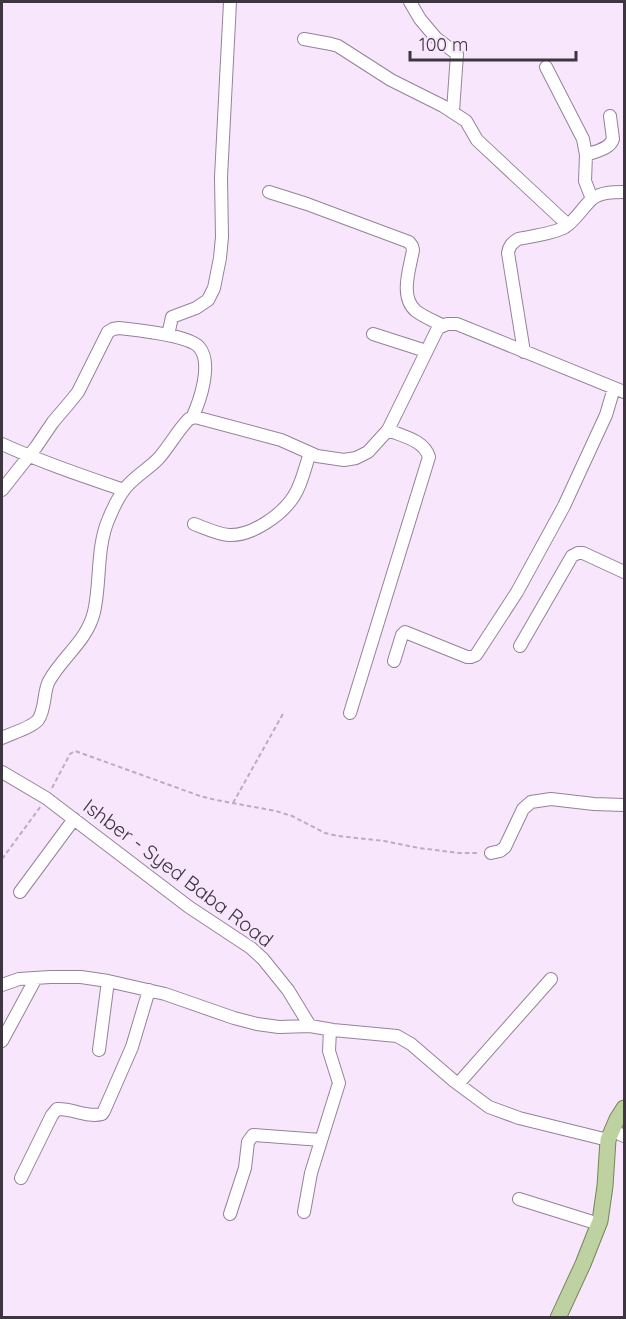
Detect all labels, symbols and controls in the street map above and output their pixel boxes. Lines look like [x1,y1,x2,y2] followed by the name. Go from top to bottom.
[410,24,576,62] scale bar
[419,33,468,56] text: 100 m
[78,793,278,952] street label: Ishber - Syed Baba Road

